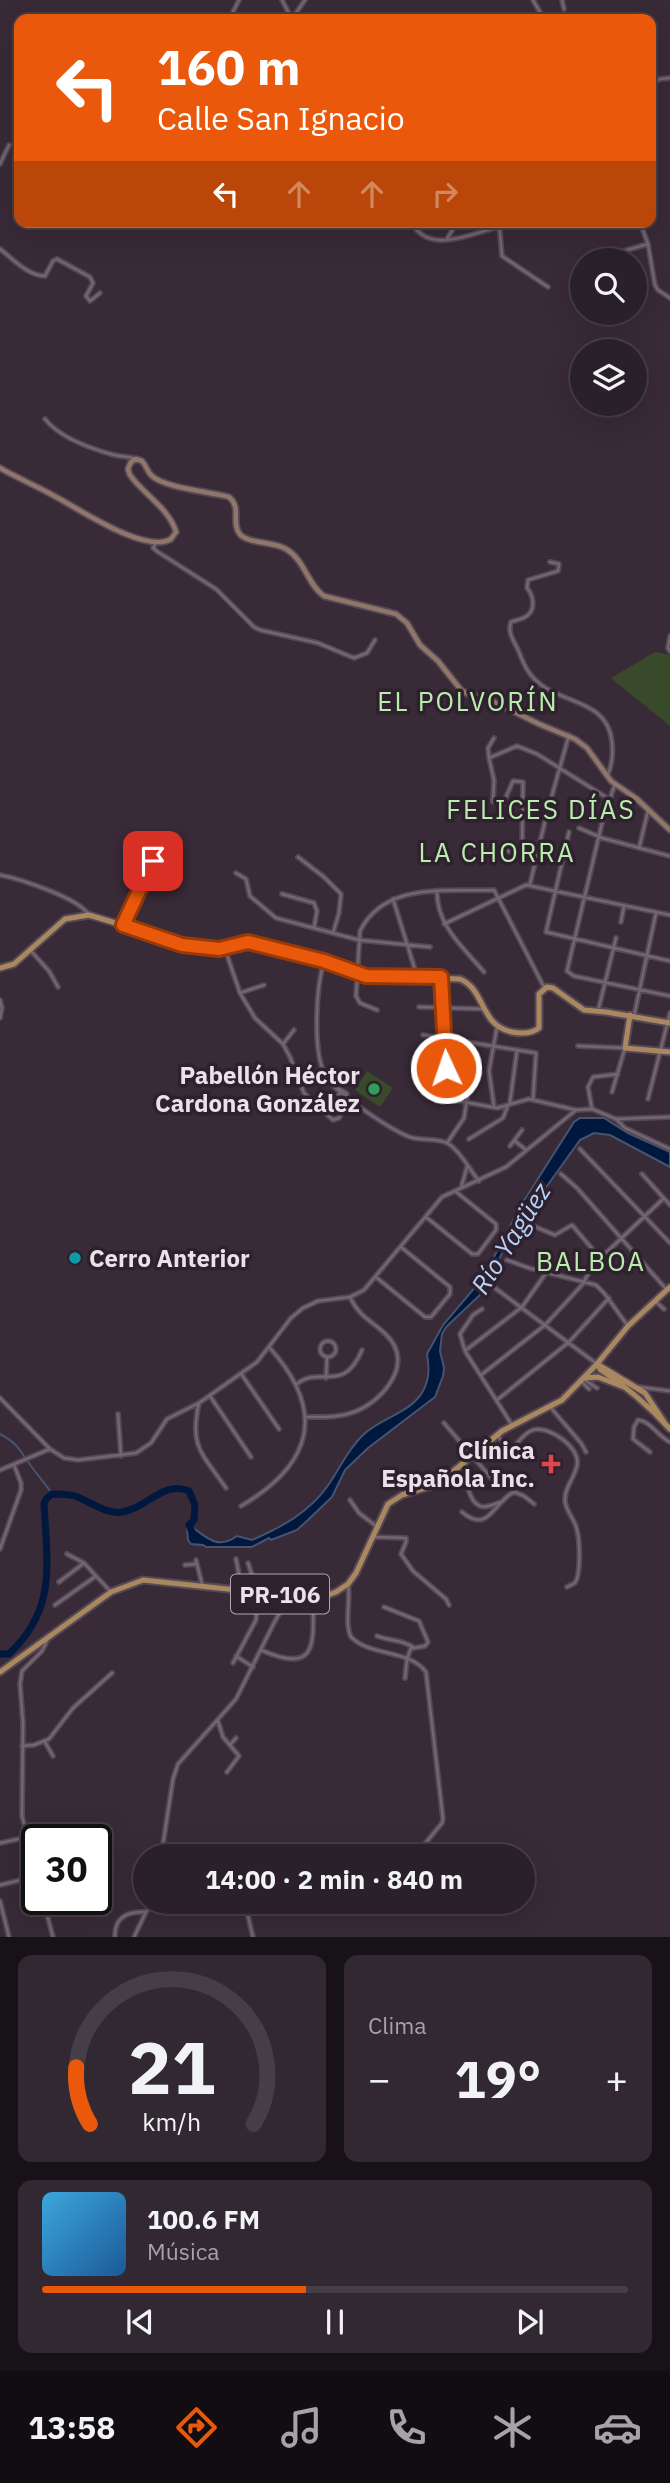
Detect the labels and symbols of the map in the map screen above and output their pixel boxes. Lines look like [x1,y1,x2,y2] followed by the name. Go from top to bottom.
[377,684,559,718] district label: EL POLVORÍN
[446,792,636,826] district label: FELICES DÍAS
[123,831,183,891] pin
[418,835,576,869] district label: LA CHORRA
[409,1031,483,1105] position arrow
[155,1059,360,1119] place label: Pabellón Héctor Cardona González
[366,1081,382,1097] marker: Pabellón Héctor Cardona González
[462,1176,558,1300] water label: Río Yagüez
[89,1242,250,1274] place label: Cerro Anterior
[536,1244,646,1278] district label: BALBOA
[67,1250,83,1266] marker: Cerro Anterior
[381,1434,535,1494] place label: Clínica Española Inc.
[541,1454,561,1474] marker: Clínica Española Inc.
[231,1574,329,1614] road number: PR-106
[21,1824,112,1915] speed limit sign: 30

